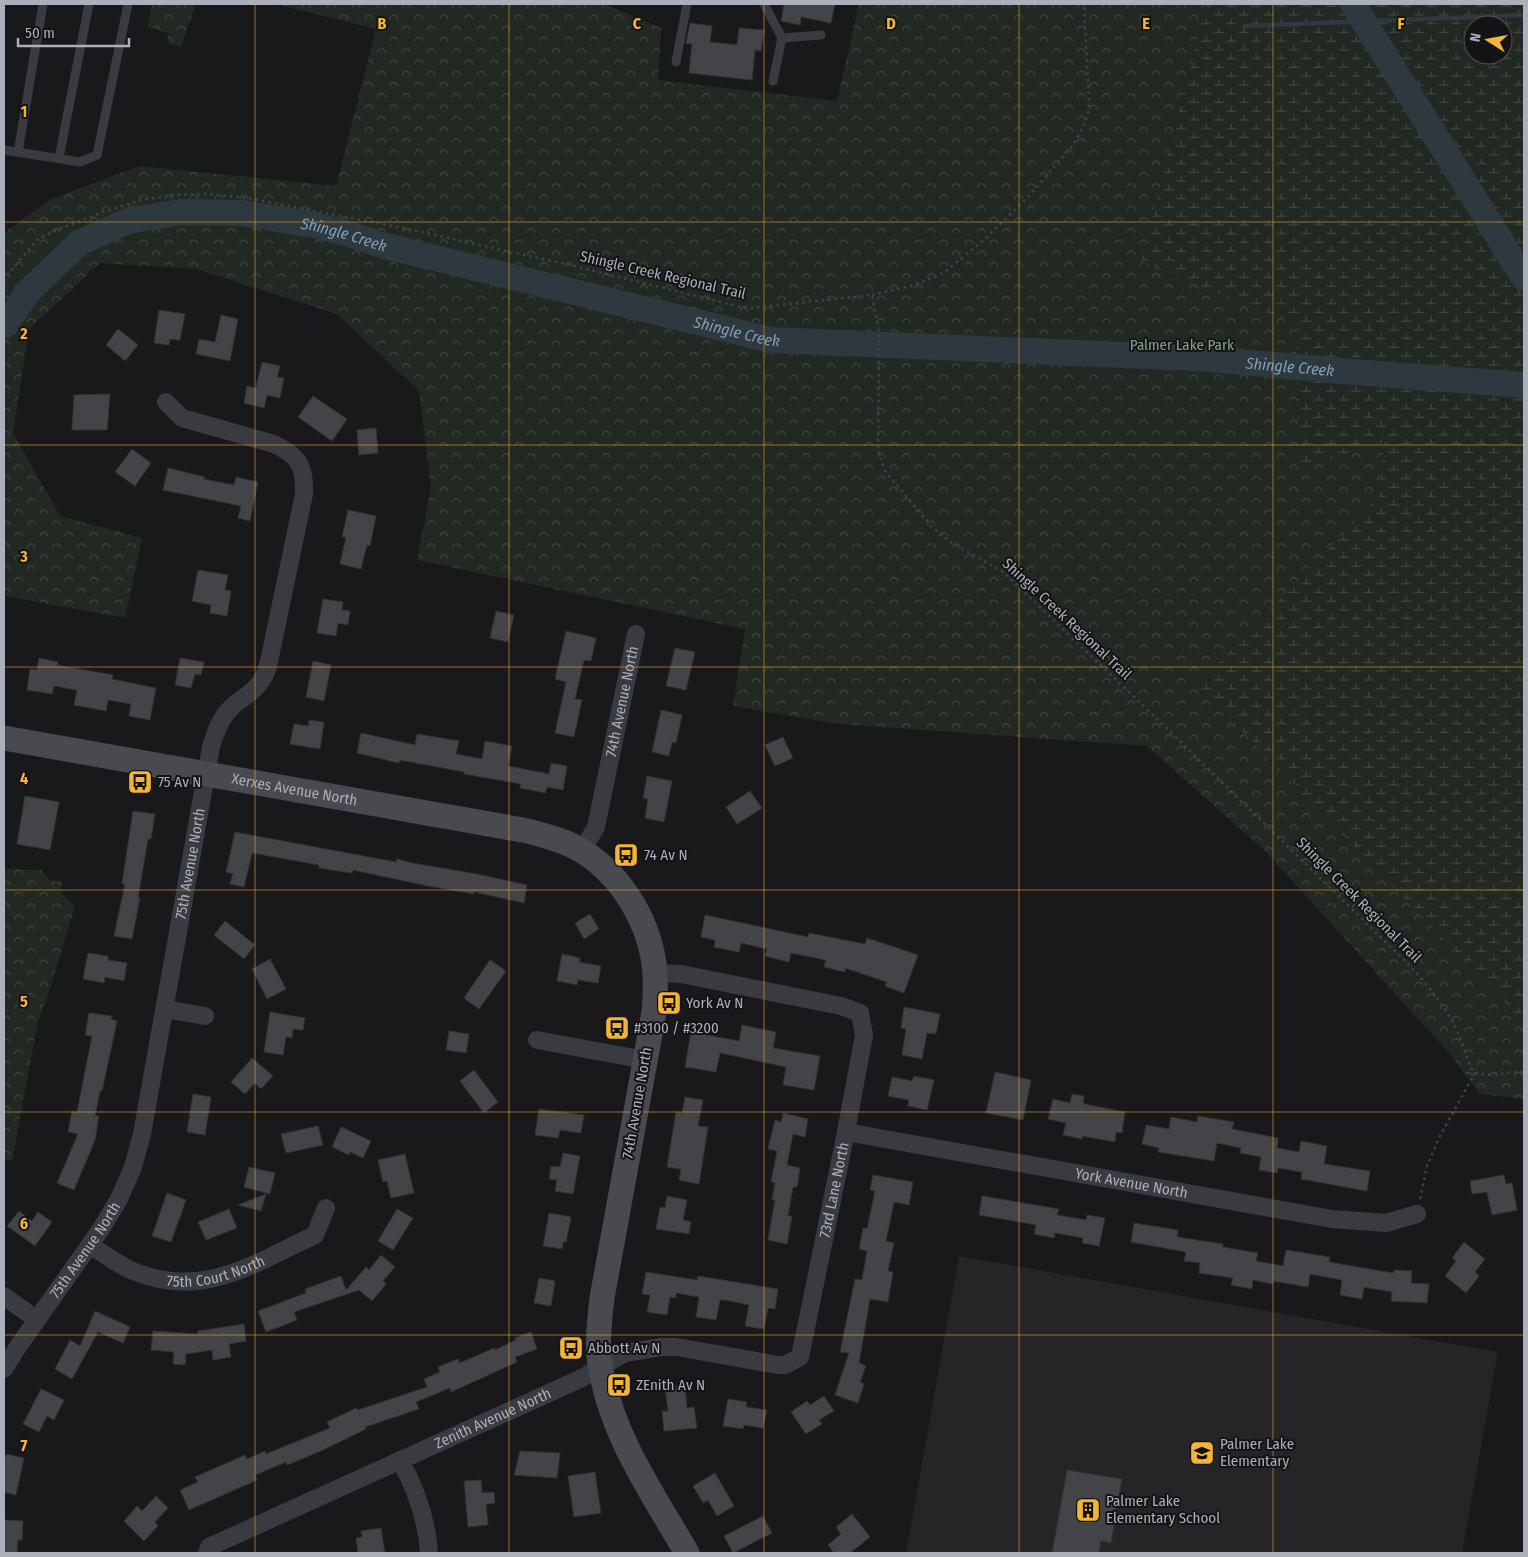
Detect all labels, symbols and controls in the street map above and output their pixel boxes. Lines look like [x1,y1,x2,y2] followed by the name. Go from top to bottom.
[378,14,387,33] text: B
[633,14,642,33] text: C
[886,14,896,33] text: D
[1142,14,1150,33] text: E
[1397,14,1405,33] text: F
[18,15,129,47] scale bar
[1463,15,1513,65] north arrow
[25,24,55,42] text: 50 m
[1467,32,1485,43] text: N
[21,102,27,121] text: 1
[299,214,389,256] water label: Shingle Creek
[578,247,748,303] street label: Shingle Creek Regional Trail
[691,312,780,350] water label: Shingle Creek
[19,324,28,343] text: 2
[1130,336,1234,354] park label: Palmer Lake Park
[1244,353,1335,380] water label: Shingle Creek
[19,547,28,566] text: 3
[999,555,1135,683] street label: Shingle Creek Regional Trail
[602,644,642,759] street label: 74th Avenue North
[20,769,28,788] text: 4
[127,769,153,795] bus stop icon: 75 Av N
[230,770,359,810] street label: Xerxes Avenue North
[158,773,201,791] place label: 75 Av N
[171,807,209,921] street label: 75th Avenue North
[1293,834,1425,966] street label: Shingle Creek Regional Trail
[613,842,639,868] bus stop icon: 74 Av N
[644,846,688,864] place label: 74 Av N
[656,990,682,1016] bus stop icon: York Av N
[20,992,28,1011] text: 5
[686,994,743,1012] place label: York Av N
[604,1015,630,1041] bus stop icon: #3100 / #3200
[634,1019,719,1037] place label: #3100 / #3200
[618,1046,656,1160] street label: 74th Avenue North
[816,1141,853,1239] street label: 73rd Lane North
[1074,1164,1189,1202] street label: York Avenue North
[46,1199,124,1302] street label: 75th Avenue North
[20,1214,28,1233] text: 6
[166,1252,268,1291] street label: 75th Court North
[558,1335,584,1361] bus stop icon: Abbott Av N
[588,1339,660,1357] place label: Abbott Av N
[606,1372,632,1398] bus stop icon: ZEnith Av N
[636,1376,705,1394] place label: ZEnith Av N
[432,1384,554,1453] street label: Zenith Avenue North
[1220,1435,1294,1470] place label: Palmer Lake Elementary
[21,1436,28,1455] text: 7
[1189,1440,1215,1466] school or university icon: Palmer Lake Elementary
[1106,1492,1220,1527] place label: Palmer Lake Elementary School
[1075,1497,1101,1523] building icon: Palmer Lake Elementary School

